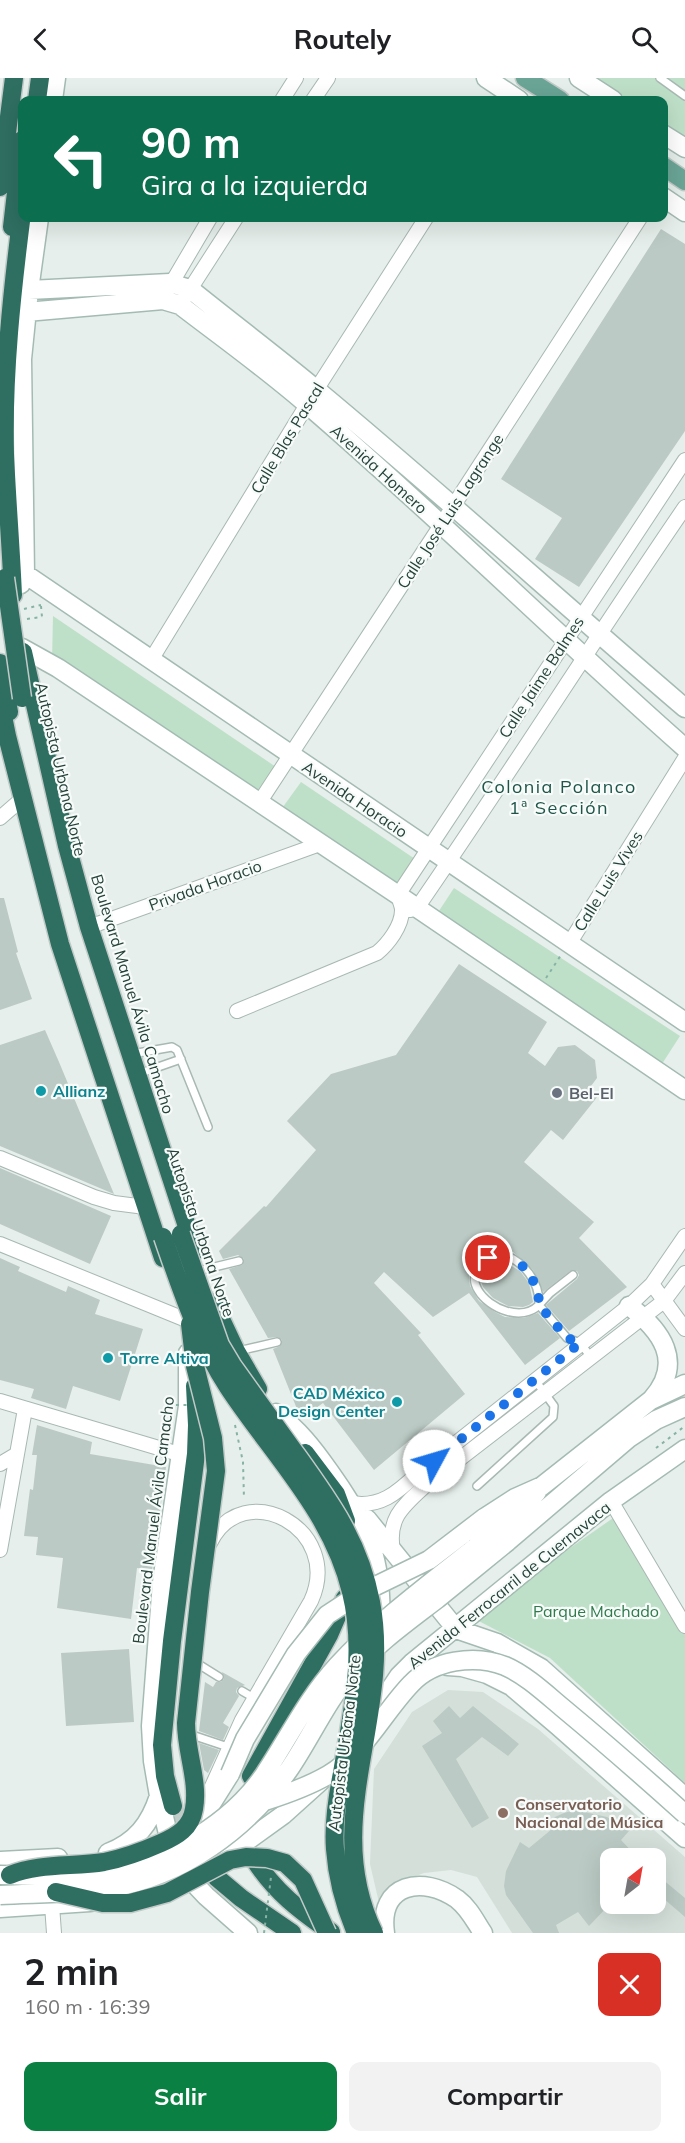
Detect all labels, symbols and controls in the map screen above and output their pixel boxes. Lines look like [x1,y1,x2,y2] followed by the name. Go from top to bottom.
[294,22,391,56] text: Routely
[24,23,57,56] icon: back
[628,23,661,56] icon: search
[141,116,241,169] text: 90 m
[42,120,120,198] icon: left
[141,168,368,202] text: Gira a la izquierda
[246,379,328,497] street label: Calle Blas Pascal
[326,420,432,518] street label: Avenida Homero
[392,430,508,592] street label: Calle José Luis Lagrange
[494,612,588,742] street label: Calle Jaime Balmes
[31,680,91,858] street label: Autopista Urbana Norte
[299,756,411,842] street label: Avenida Horacio
[481,775,637,819] district label: Colonia Polanco 1ª Sección
[569,827,647,935] street label: Calle Luis Vives
[146,855,264,915] street label: Privada Horacio
[87,872,179,1116] street label: Boulevard Manuel Ávila Camacho
[53,1081,106,1101] place label: Allianz
[569,1083,614,1103] place label: Bel-El
[34,1084,48,1098] marker: Allianz
[550,1086,564,1100] marker: Bel-El
[163,1145,239,1319] street label: Autopista Urbana Norte
[462,1232,513,1283] pin
[471,1241,504,1274] icon: arrive
[120,1348,209,1368] place label: Torre Altiva
[101,1351,115,1365] marker: Torre Altiva
[278,1383,386,1421] place label: CAD México Design Center
[128,1395,178,1645] street label: Boulevard Manuel Ávila Camacho
[390,1395,404,1409] marker: CAD México Design Center
[402,1429,466,1493] position arrow
[404,1497,614,1673] street label: Avenida Ferrocarril de Cuernavaca
[533,1601,659,1621] park label: Parque Machado
[323,1654,365,1832] street label: Autopista Urbana Norte
[515,1794,664,1832] place label: Conservatorio Nacional de Música
[496,1806,510,1820] marker: Conservatorio Nacional de Música
[600,1848,666,1914] north arrow
[600,1848,666,1914] map controls
[24,1949,119,1994] text: 2 min
[598,1953,661,2016] button: close
[24,1994,150,2019] text: 160 m · 16:39
[24,2062,337,2131] button: Salir
[349,2062,661,2131] button: Compartir

